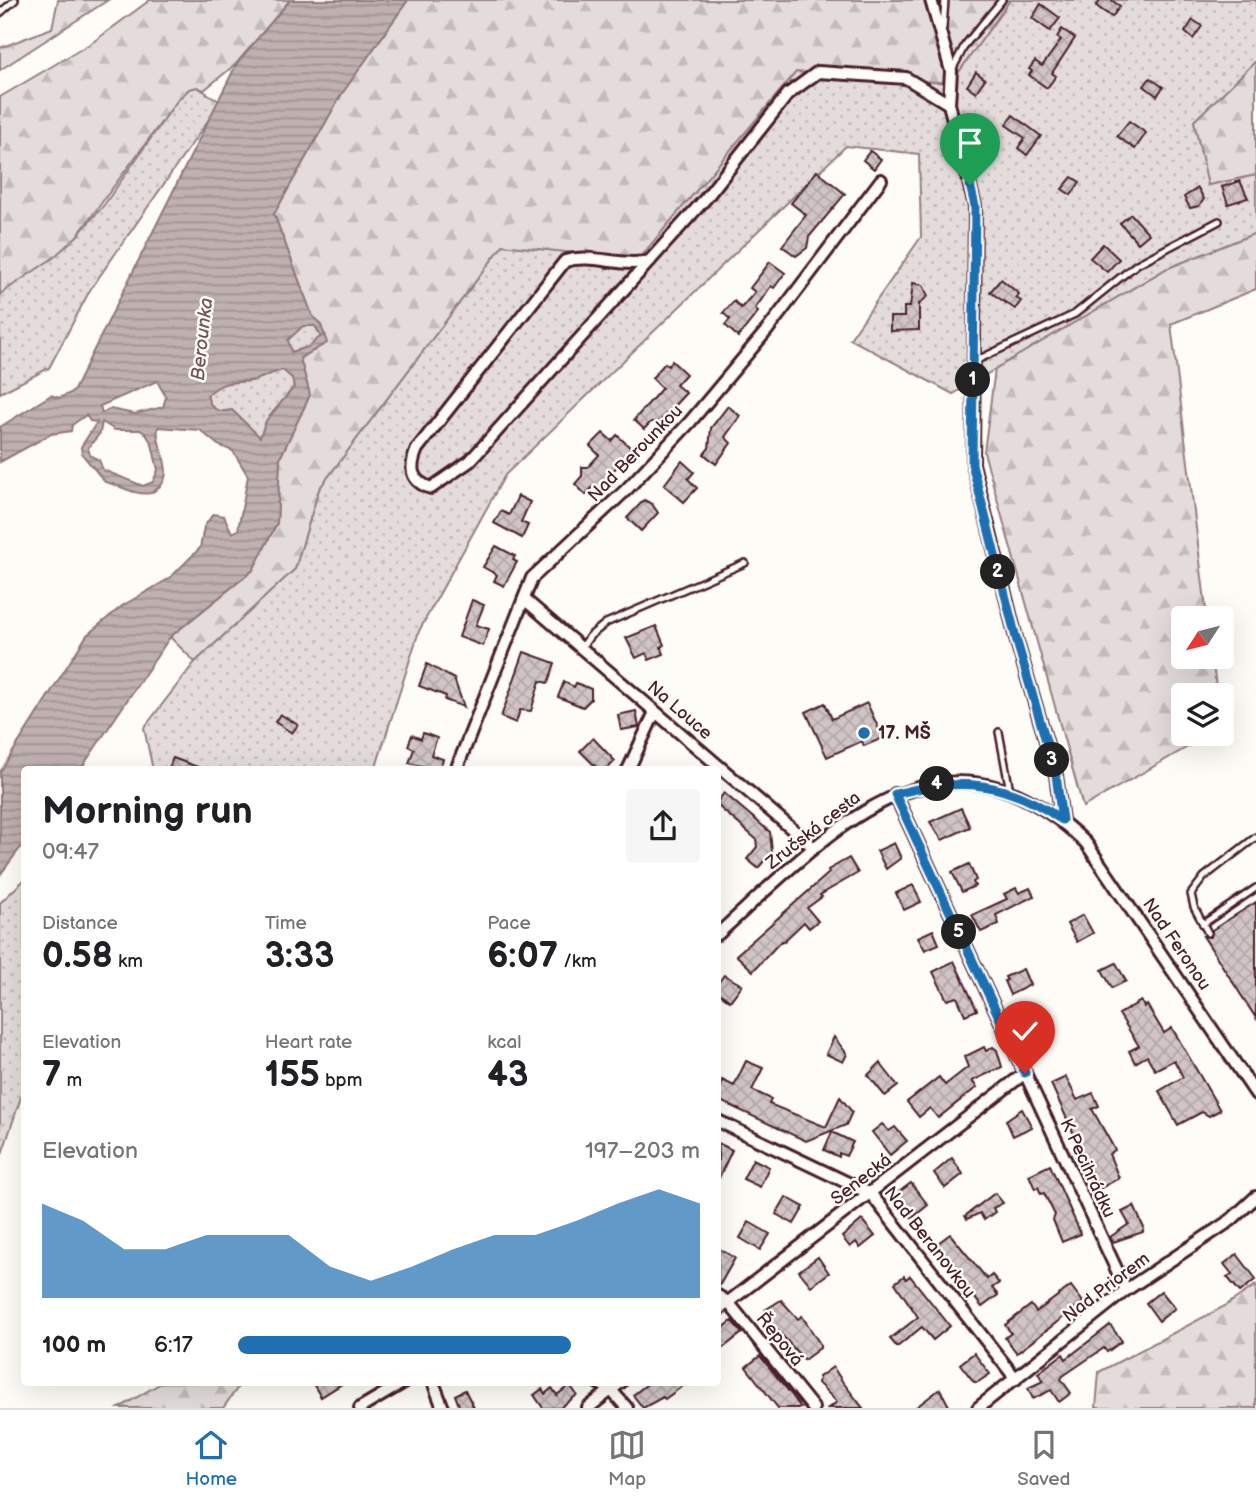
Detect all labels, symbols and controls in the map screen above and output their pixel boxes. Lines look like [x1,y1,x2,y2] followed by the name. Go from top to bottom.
[940,113,1000,185] pin
[951,124,989,162] icon: arrive
[187,297,218,382] water label: Berounka
[956,362,990,398] pin: 1
[969,368,977,391] text: 1
[584,400,687,506] street label: Nad Berounkou
[981,554,1016,590] pin: 2
[992,560,1003,583] text: 2
[1171,606,1234,668] north arrow
[1171,606,1234,746] map controls
[643,677,717,744] street label: Na Louce
[1171,683,1234,746] button: layers
[878,721,931,744] place label: 17. MŠ
[856,725,872,741] marker: 17. MŠ
[1034,742,1070,778] pin: 3
[1046,748,1057,771] text: 3
[920,766,954,802] pin: 4
[931,772,942,795] text: 4
[761,787,865,874] street label: Zručská cesta
[42,789,253,834] text: Morning run
[626,789,700,863] button: share
[42,838,99,866] text: 09:47
[1138,894,1215,994] street label: Nad Feronou
[42,912,118,935] text: Distance
[265,912,307,935] text: Time
[487,912,531,935] text: Pace
[942,914,976,950] pin: 5
[953,920,964,943] text: 5
[42,935,113,978] text: 0.58
[265,935,334,978] text: 3:33
[487,935,558,978] text: 6:07
[113,950,143,973] text: km
[558,950,597,973] text: /km
[995,1001,1055,1073] pin
[1006,1012,1044,1050] icon: check
[42,1031,121,1054] text: Elevation
[265,1031,352,1054] text: Heart rate
[487,1031,521,1054] text: kcal
[42,1054,61,1097] text: 7
[265,1054,320,1097] text: 155
[487,1054,528,1097] text: 43
[61,1069,82,1092] text: m
[320,1069,362,1092] text: bpm
[1055,1115,1120,1221] street label: K Pecihrádku
[42,1137,138,1165] text: Elevation
[585,1137,700,1165] text: 197–203 m
[827,1149,896,1209] street label: Senecká
[880,1182,980,1302] street label: Nad Beranovkou
[1059,1248,1154,1327] street label: Nad Priorem
[752,1307,809,1370] street label: Řepová
[42,1331,106,1359] text: 100 m
[154,1331,193,1359] text: 6:17
[185,1426,237,1491] tab: Home
[608,1426,646,1491] tab: Map
[1017,1426,1071,1491] tab: Saved

